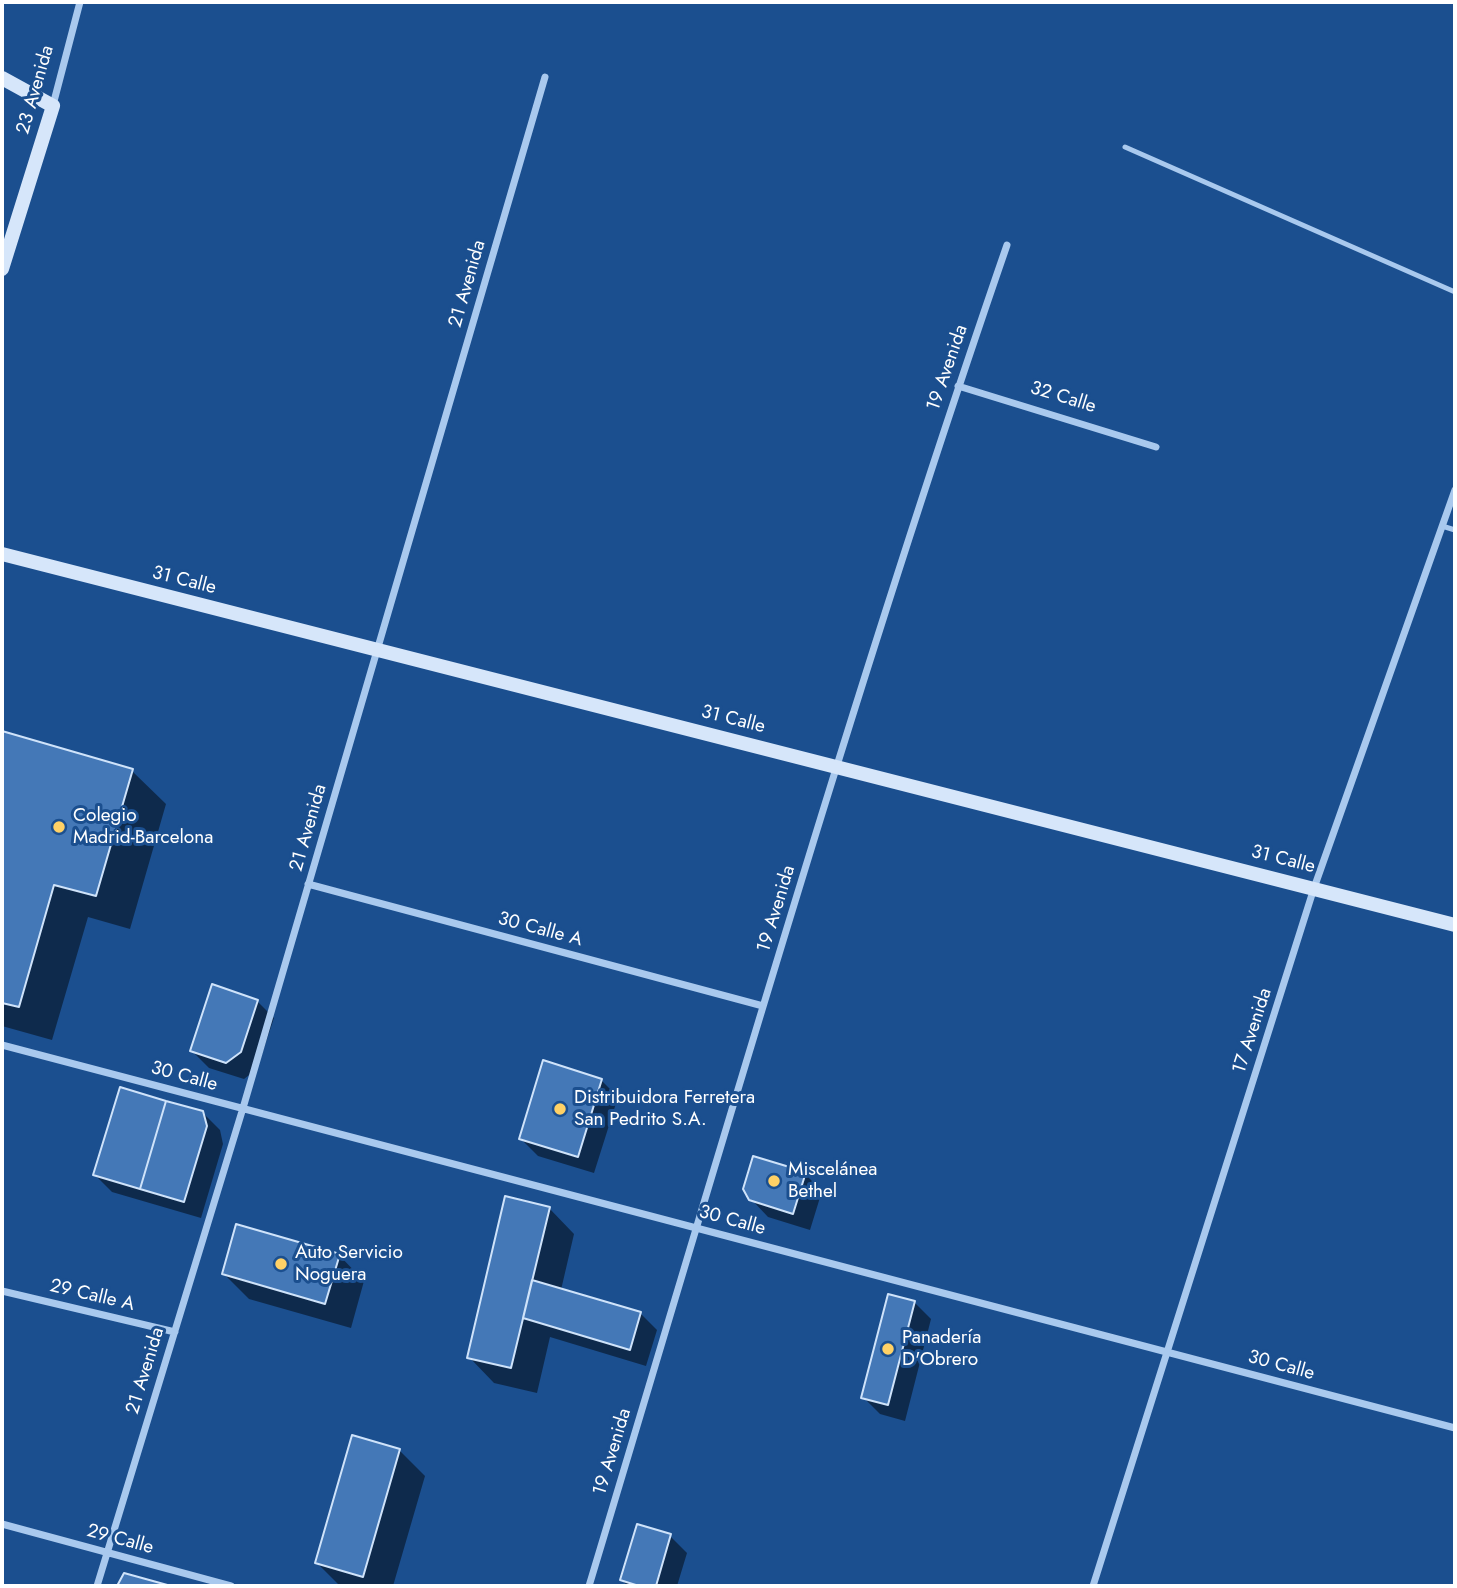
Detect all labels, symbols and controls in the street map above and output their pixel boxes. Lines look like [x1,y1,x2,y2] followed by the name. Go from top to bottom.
[12,43,60,137] street label: 23 Avenida
[445,238,491,330] street label: 21 Avenida
[923,322,973,414] street label: 19 Avenida
[1027,377,1099,419] street label: 32 Calle
[150,562,218,600] street label: 31 Calle
[699,701,767,739] street label: 31 Calle
[286,782,332,874] street label: 21 Avenida
[73,805,213,849] place label: Colegio Madrid-Barcelona
[51,819,67,835] marker: Colegio Madrid-Barcelona
[1249,841,1317,879] street label: 31 Calle
[753,863,801,955] street label: 19 Avenida
[495,908,585,952] street label: 30 Calle A
[1228,985,1278,1077] street label: 17 Avenida
[148,1057,220,1097] street label: 30 Calle
[574,1087,755,1131] place label: Distribuidora Ferretera San Pedrito S.A.
[552,1101,568,1117] marker: Distribuidora Ferretera San Pedrito S.A.
[788,1159,877,1203] place label: Miscelánea Bethel
[766,1173,782,1189] marker: Miscelánea Bethel
[696,1201,768,1241] street label: 30 Calle
[295,1242,403,1286] place label: Auto Servicio Noguera
[273,1256,289,1272] marker: Auto Servicio Noguera
[47,1275,137,1317] street label: 29 Calle A
[122,1325,170,1417] street label: 21 Avenida
[902,1327,981,1371] place label: Panadería D'Obrero
[880,1341,896,1357] marker: Panadería D'Obrero
[1245,1346,1317,1386] street label: 30 Calle
[589,1406,637,1498] street label: 19 Avenida
[84,1520,156,1560] street label: 29 Calle

